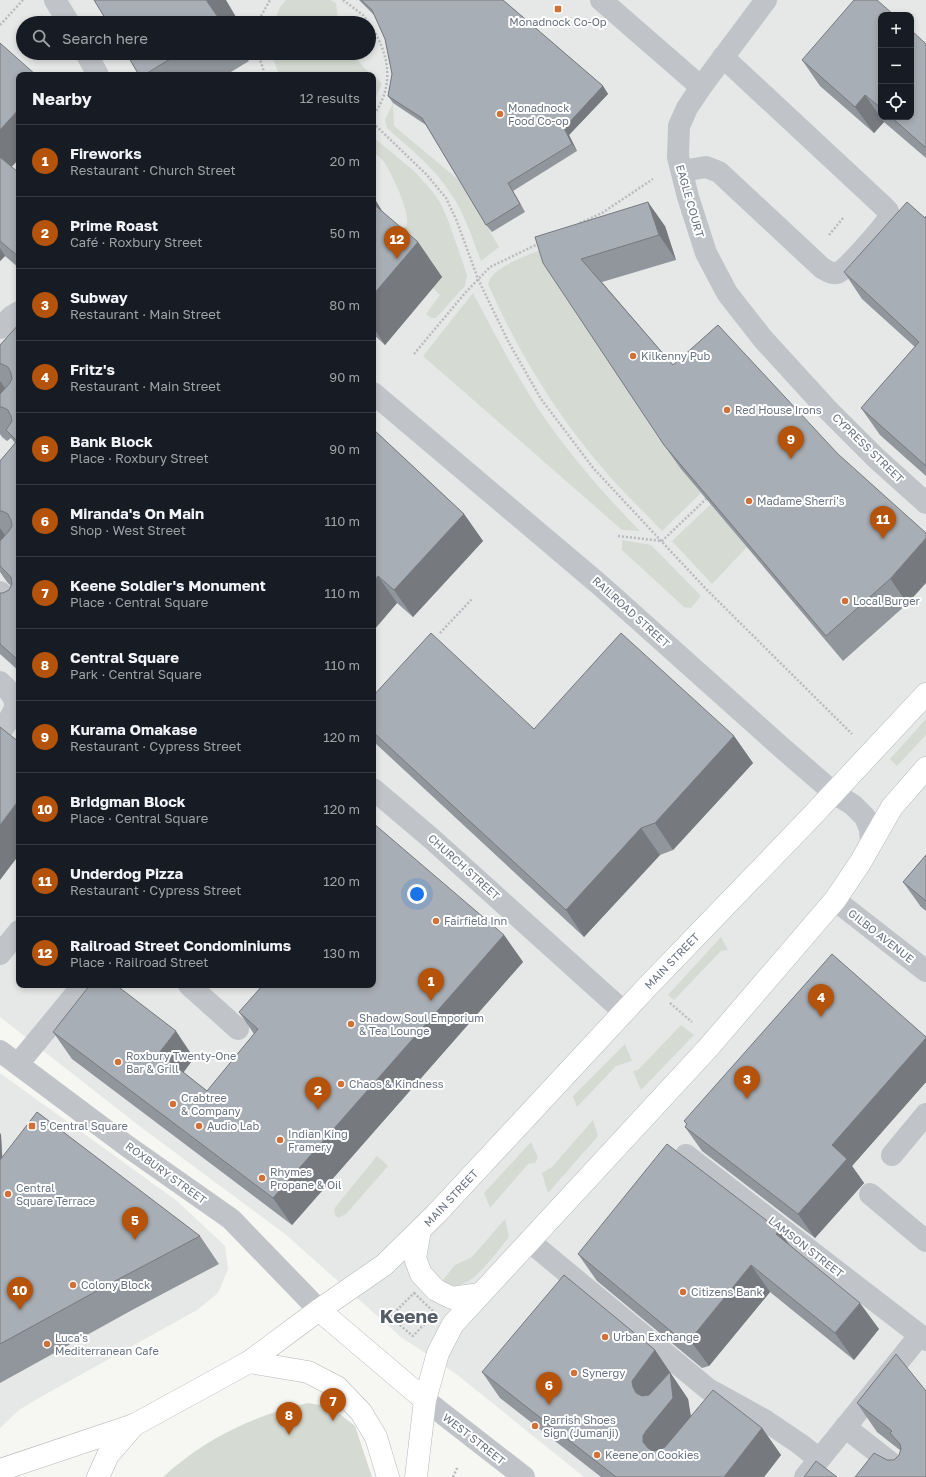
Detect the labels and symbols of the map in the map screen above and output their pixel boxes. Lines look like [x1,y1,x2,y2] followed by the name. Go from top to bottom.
[553,4,563,14] marker: Monadnock Co-Op
[509,15,607,28] place label: Monadnock Co-Op
[508,101,569,127] place label: Monadnock Food Co-op
[495,109,505,119] marker: Monadnock Food Co-op
[674,163,707,239] street label: EAGLE COURT
[384,226,410,259] pin: 12
[641,349,711,362] place label: Kilkenny Pub
[628,351,638,361] marker: Kilkenny Pub
[735,403,822,416] place label: Red House Irons
[722,405,732,415] marker: Red House Irons
[830,410,907,485] street label: CYPRESS STREET
[778,426,804,459] pin: 9
[757,494,845,507] place label: Madame Sherri's
[744,496,754,506] marker: Madame Sherri's
[870,506,896,539] pin: 11
[590,574,673,650] street label: RAILROAD STREET
[853,594,921,607] place label: Local Burger
[840,596,850,606] marker: Local Burger
[426,831,503,902] street label: CHURCH STREET
[407,884,427,904] your location
[846,906,917,965] street label: GILBO AVENUE
[444,914,507,927] place label: Fairfield Inn
[431,916,441,926] marker: Fairfield Inn
[642,930,702,991] street label: MAIN STREET
[418,968,444,1001] pin: 1
[808,984,834,1017] pin: 4
[359,1011,484,1037] place label: Shadow Soul Emporium & Tea Lounge
[346,1019,356,1029] marker: Shadow Soul Emporium & Tea Lounge
[126,1049,236,1075] place label: Roxbury Twenty-One Bar & Grill
[113,1057,123,1067] marker: Roxbury Twenty-One Bar & Grill
[734,1066,760,1099] pin: 3
[305,1077,331,1110] pin: 2
[349,1077,444,1090] place label: Chaos & Kindness
[336,1079,346,1089] marker: Chaos & Kindness
[181,1091,241,1117] place label: Crabtree & Company
[168,1099,178,1109] marker: Crabtree & Company
[40,1119,128,1132] place label: 5 Central Square
[207,1119,259,1132] place label: Audio Lab
[27,1121,37,1131] marker: 5 Central Square
[194,1121,204,1131] marker: Audio Lab
[288,1127,348,1153] place label: Indian King Framery
[275,1135,285,1145] marker: Indian King Framery
[123,1139,209,1206] street label: ROXBURY STREET
[270,1165,342,1191] place label: Rhymes Propane & Oil
[421,1166,480,1229] street label: MAIN STREET
[257,1173,267,1183] marker: Rhymes Propane & Oil
[16,1181,95,1207] place label: Central Square Terrace
[3,1189,13,1199] marker: Central Square Terrace
[122,1207,148,1240] pin: 5
[766,1213,846,1280] street label: LAMSON STREET
[7,1277,33,1310] pin: 10
[81,1278,150,1291] place label: Colony Block
[68,1280,78,1290] marker: Colony Block
[691,1285,763,1298] place label: Citizens Bank
[678,1287,688,1297] marker: Citizens Bank
[380,1304,438,1327] district label: Keene
[613,1330,699,1343] place label: Urban Exchange
[55,1331,159,1357] place label: Luca's Mediterranean Cafe
[600,1332,610,1342] marker: Urban Exchange
[42,1339,52,1349] marker: Luca's Mediterranean Cafe
[582,1366,625,1379] place label: Synergy
[569,1368,579,1378] marker: Synergy
[536,1372,562,1405] pin: 6
[320,1388,346,1421] pin: 7
[276,1402,302,1435] pin: 8
[441,1410,508,1467] street label: WEST STREET
[543,1413,619,1439] place label: Parrish Shoes Sign (Jumanji)
[530,1421,540,1431] marker: Parrish Shoes Sign (Jumanji)
[605,1448,699,1461] place label: Keene on Cookies
[592,1450,602,1460] marker: Keene on Cookies

